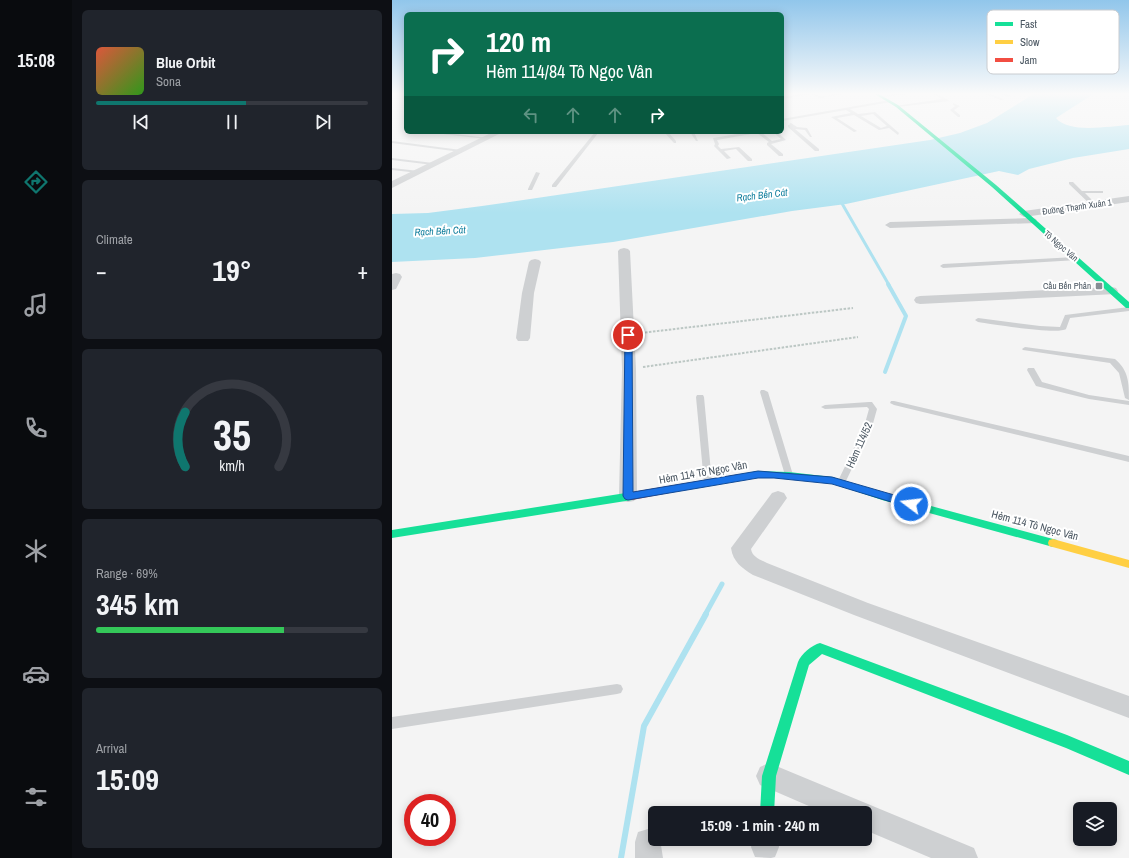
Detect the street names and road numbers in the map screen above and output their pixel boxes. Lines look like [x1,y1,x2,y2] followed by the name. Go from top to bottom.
[1041,196,1113,218] street label: Đường Thạnh Xuân 1
[1041,228,1081,264] street label: Tô Ngọc Vân
[843,420,875,470] street label: Hẻm 114/52
[658,457,748,487] street label: Hẻm 114 Tô Ngọc Vân
[990,507,1080,543] street label: Hẻm 114 Tô Ngọc Vân

